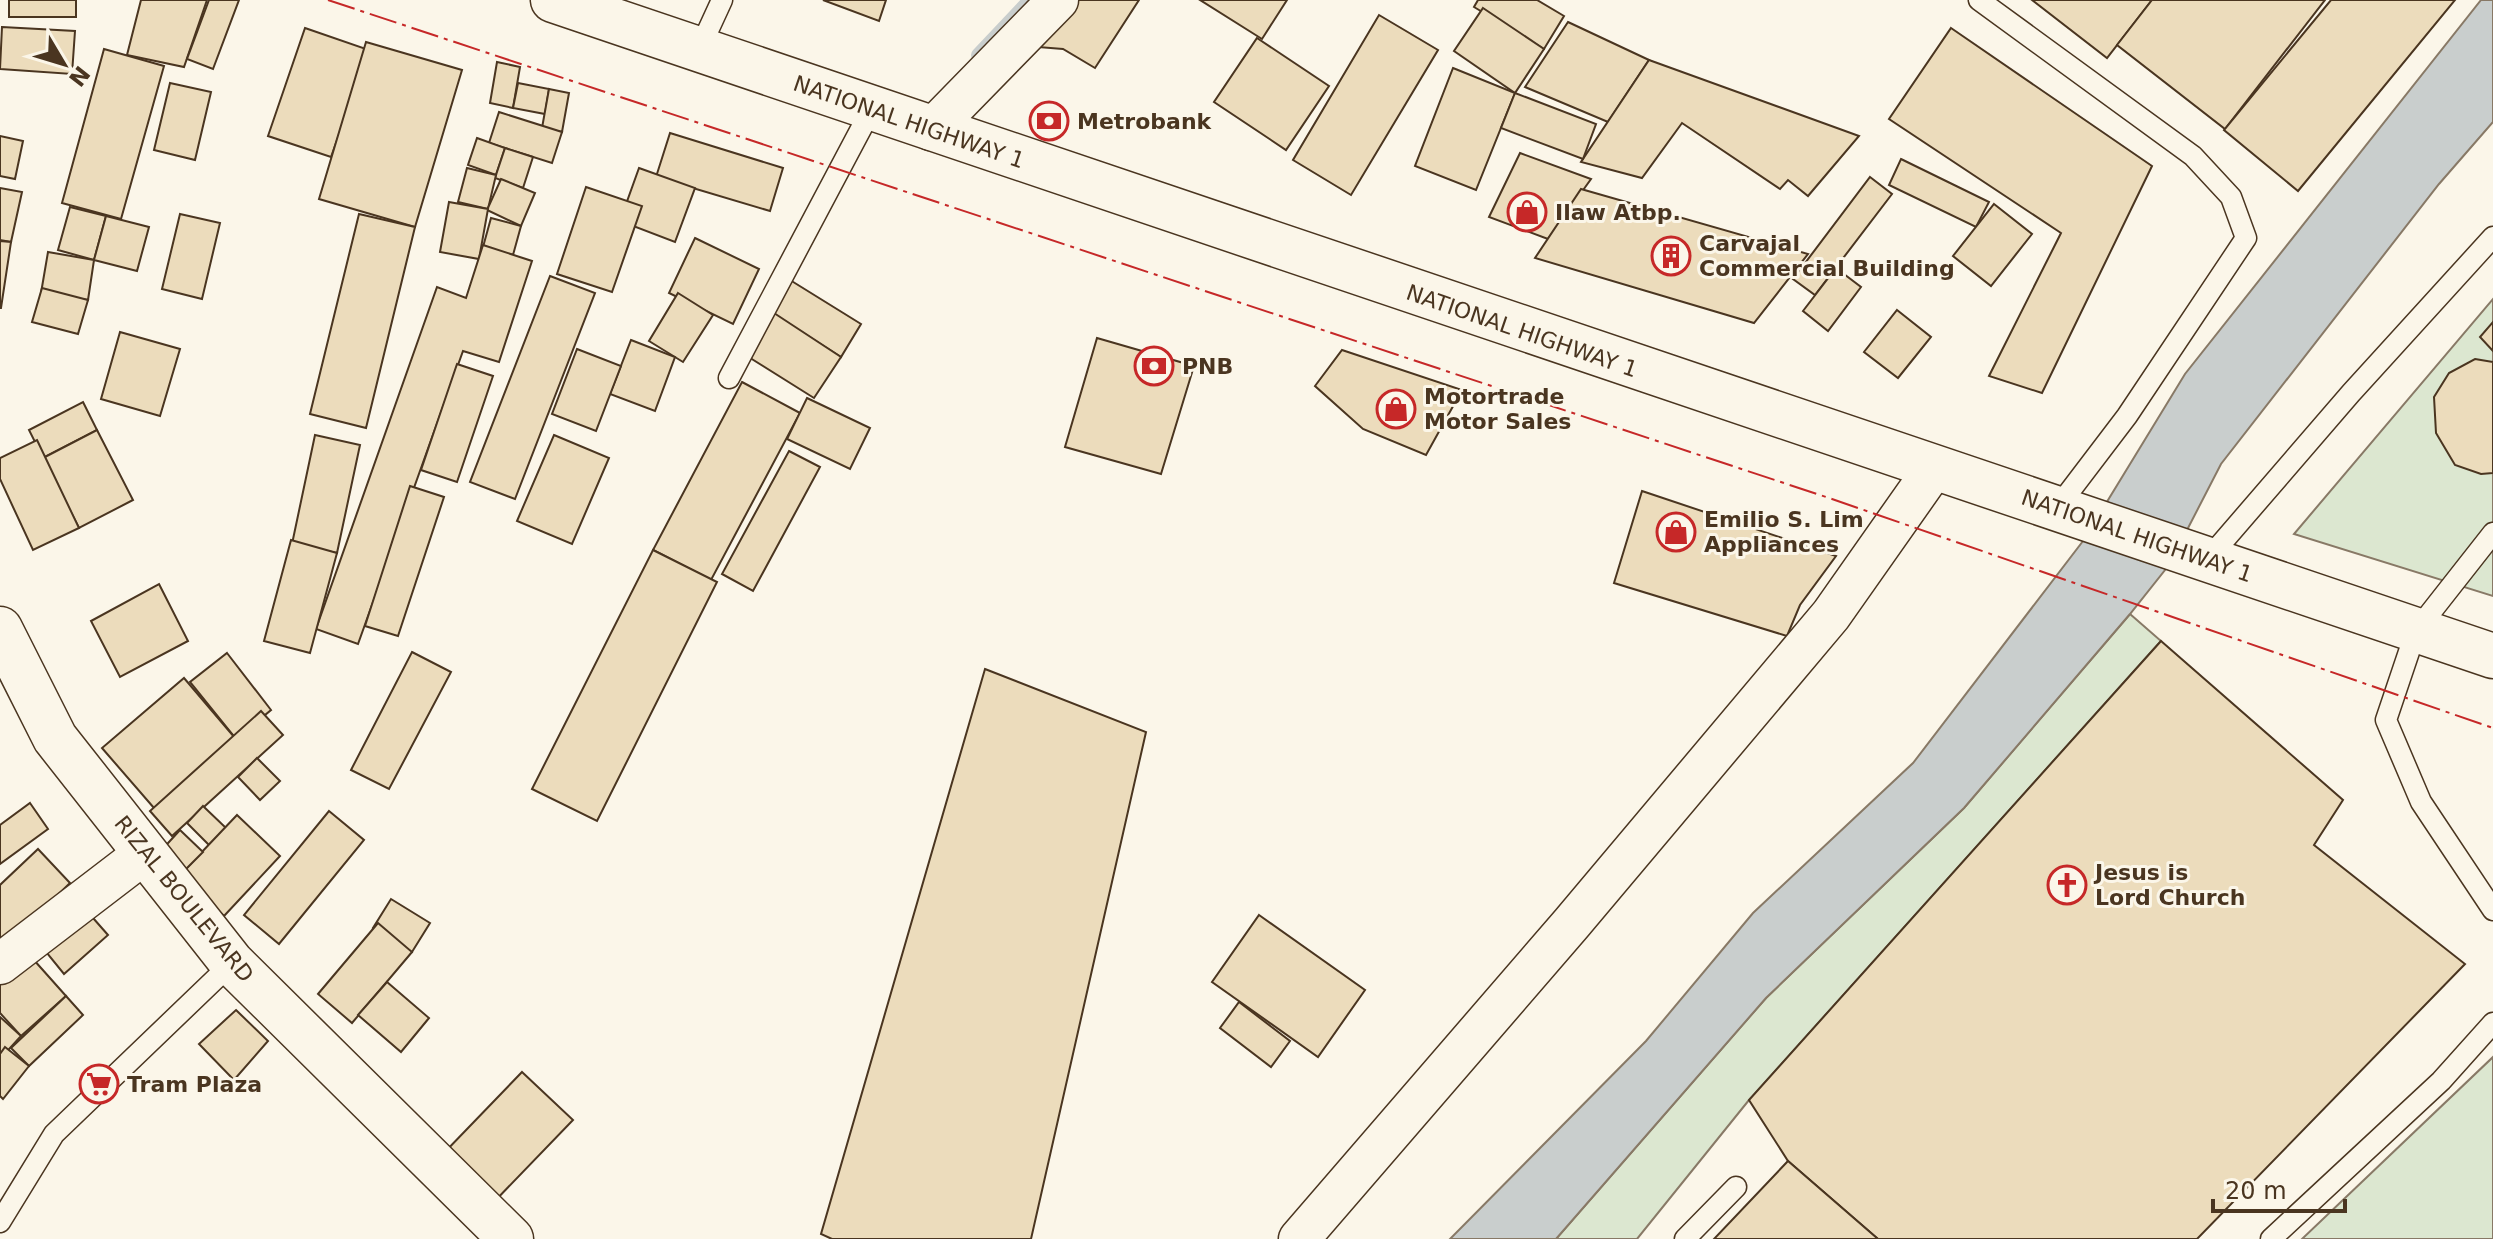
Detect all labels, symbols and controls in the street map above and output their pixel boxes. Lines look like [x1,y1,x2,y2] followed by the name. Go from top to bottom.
[24,24,104,104] north arrow
[64,61,95,91] text: N
[790,71,1028,173] street label: NATIONAL HIGHWAY 1
[1028,100,1070,142] bank icon: Metrobank
[1077,109,1213,134] place label: Metrobank
[1506,191,1548,233] shop icon: Ilaw Atbp.
[1555,200,1681,225] place label: Ilaw Atbp.
[1699,231,1955,281] place label: Carvajal Commercial Building
[1650,235,1692,277] building icon: Carvajal Commercial Building
[1403,280,1641,382] street label: NATIONAL HIGHWAY 1
[1133,345,1175,387] bank icon: PNB
[1182,354,1233,379] place label: PNB
[1424,384,1571,434] place label: Motortrade Motor Sales
[1375,388,1417,430] shop icon: Motortrade Motor Sales
[2018,485,2256,587] street label: NATIONAL HIGHWAY 1
[1704,507,1864,557] place label: Emilio S. Lim Appliances
[1655,511,1697,553] shop icon: Emilio S. Lim Appliances
[109,811,259,987] street label: RIZAL BOULEVARD
[2093,860,2245,910] place label: Jesus is Lord Church
[2046,864,2088,906] church icon: Jesus is Lord Church
[78,1063,120,1105] supermarket icon: Tram Plaza
[127,1072,262,1097] place label: Tram Plaza
[2213,1163,2345,1213] scale bar
[2225,1177,2287,1205] text: 20 m

